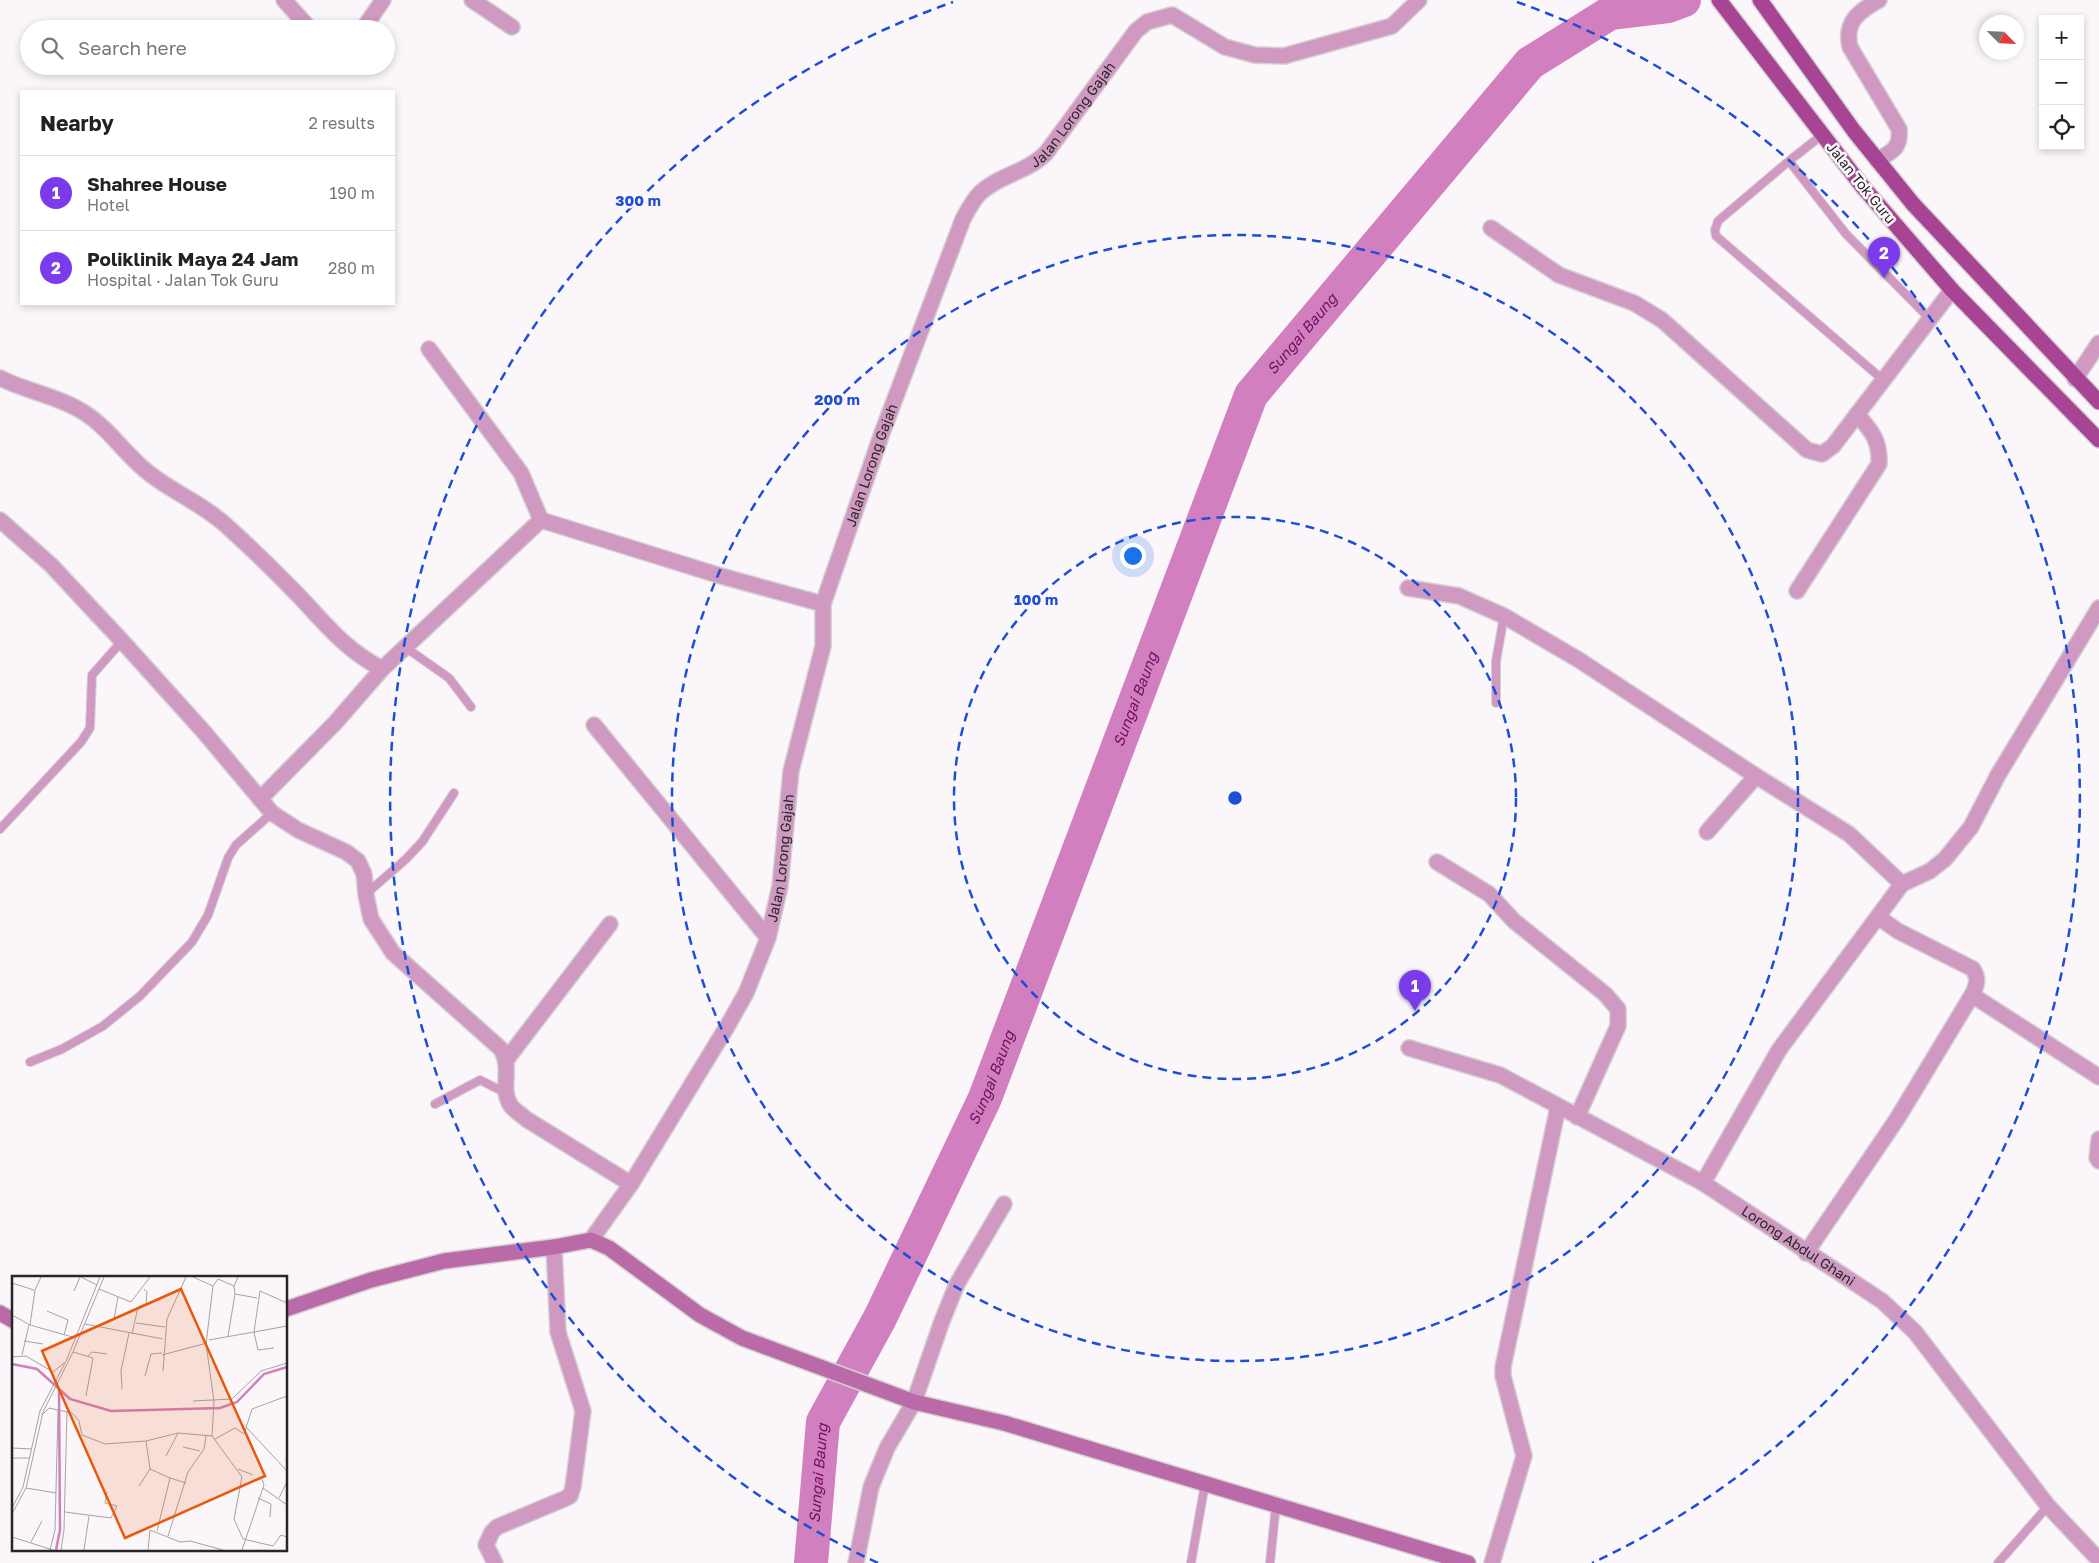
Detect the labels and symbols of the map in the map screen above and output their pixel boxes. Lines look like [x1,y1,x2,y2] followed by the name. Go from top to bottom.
[1979,15,2024,60] north arrow
[1027,58,1118,171] street label: Jalan Lorong Gajah
[1823,139,1899,227] street label: Jalan Tok Guru
[615,191,661,209] text: 300 m
[1868,237,1900,278] pin: 2
[1262,288,1342,377] water label: Sungai Baung
[814,390,860,408] text: 200 m
[841,401,900,529] street label: Jalan Lorong Gajah
[1120,543,1146,569] your location
[1014,590,1058,608] text: 100 m
[1109,648,1162,749] water label: Sungai Baung
[1226,789,1244,807] centre of rings
[763,793,797,924] street label: Jalan Lorong Gajah
[1399,970,1431,1011] pin: 1
[964,1027,1019,1127] water label: Sungai Baung
[1739,1202,1859,1289] street label: Lorong Abdul Ghani
[12,1276,288,1550] inset map
[804,1421,832,1524] water label: Sungai Baung

